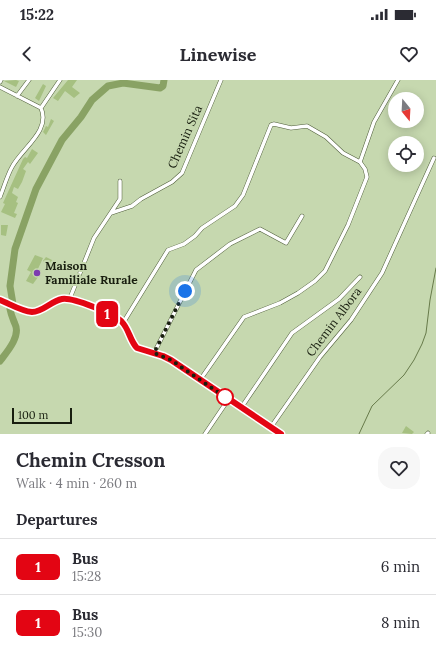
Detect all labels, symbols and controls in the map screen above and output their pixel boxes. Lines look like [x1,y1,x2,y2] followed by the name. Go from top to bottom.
[20,5,54,24] text: 15:22
[16,43,38,65] icon: back
[180,43,256,66] text: Linewise
[398,43,420,65] icon: heart
[388,92,424,128] north arrow
[388,92,424,172] map controls
[164,103,205,171] street label: Chemin Sita
[388,136,424,172] button: locate
[45,258,138,287] place label: Maison Familiale Rurale
[32,268,42,278] marker: Maison Familiale Rurale
[175,281,195,301] your location
[303,284,364,359] street label: Chemin Albora
[94,301,120,327] line badge: 1
[104,305,110,323] text: 1
[216,388,234,406] unlabelled marker
[12,406,72,425] scale bar
[18,408,48,422] text: 100 m
[378,447,420,489] button: heart
[16,448,165,472] text: Chemin Cresson
[16,475,137,492] text: Walk · 4 min · 260 m
[16,510,97,529] text: Departures
[72,549,98,568] text: Bus
[381,557,420,576] text: 6 min
[35,558,41,576] text: 1
[72,568,101,585] text: 15:28
[72,605,98,624] text: Bus
[381,613,420,632] text: 8 min
[35,614,41,632] text: 1
[72,624,102,641] text: 15:30

